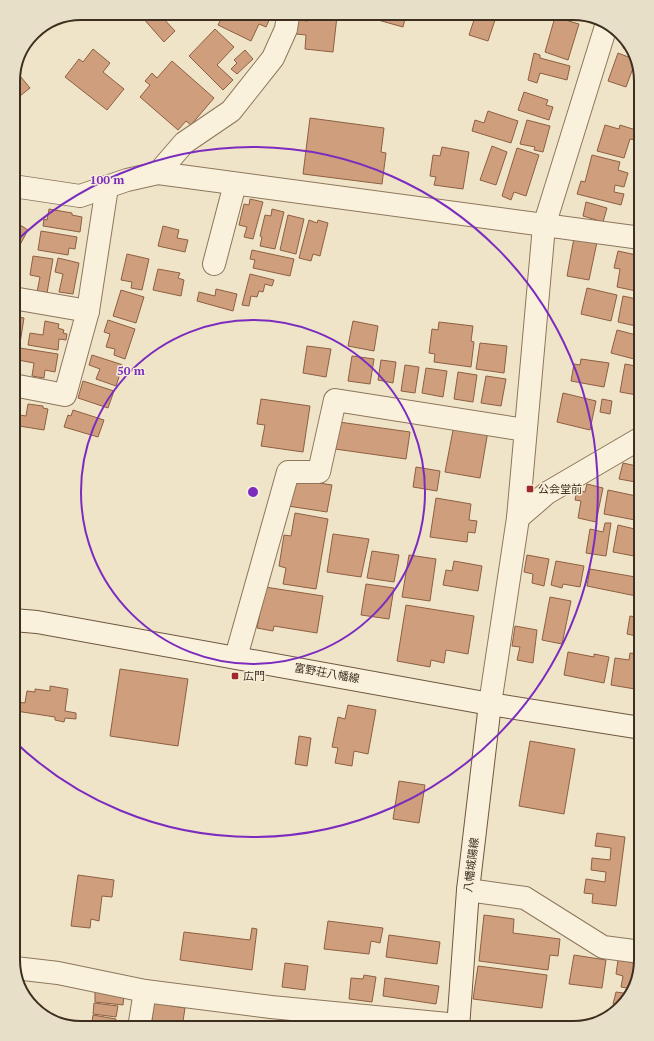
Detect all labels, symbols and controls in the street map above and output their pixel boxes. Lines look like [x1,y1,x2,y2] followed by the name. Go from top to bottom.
[90,172,124,187] text: 100 m
[117,363,145,378] text: 50 m
[538,482,582,496] place label: 公会堂前
[525,484,535,494] marker: 公会堂前
[246,485,260,499] centre of rings
[293,660,361,686] street label: 富野荘八幡線
[243,669,265,683] place label: 広門
[230,671,240,681] marker: 広門
[461,837,481,893] street label: 八幡城陽線

